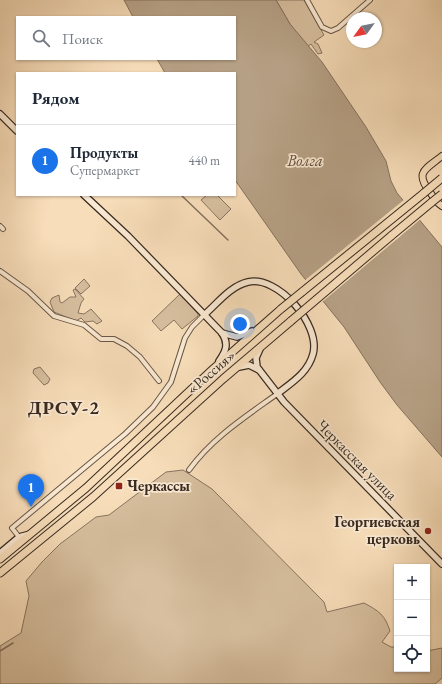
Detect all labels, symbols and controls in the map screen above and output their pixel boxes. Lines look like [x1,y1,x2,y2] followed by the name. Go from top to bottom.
[346,12,382,48] north arrow
[16,16,236,60] search box
[30,27,52,49] icon: search
[62,29,103,48] text: Поиск
[32,87,80,109] text: Рядом
[70,143,138,162] text: Продукты
[286,150,323,171] water label: Волга
[42,152,48,169] text: 1
[189,152,220,169] text: 440 m
[70,162,140,179] text: Супермаркет
[230,314,250,334] your location
[182,345,239,398] street label: «Россия»
[28,395,100,420] district label: ДРСУ-2
[313,415,402,504] street label: Черкасская улица
[18,474,44,507] pin: 1
[127,476,190,495] place label: Черкассы
[114,481,124,491] marker: Черкассы
[334,512,420,548] place label: Георгиевская церковь
[423,526,433,536] marker: Георгиевская церковь
[394,564,430,672] map controls
[394,564,430,600] button: +
[394,600,430,636] button: −
[394,636,430,672] button: locate

